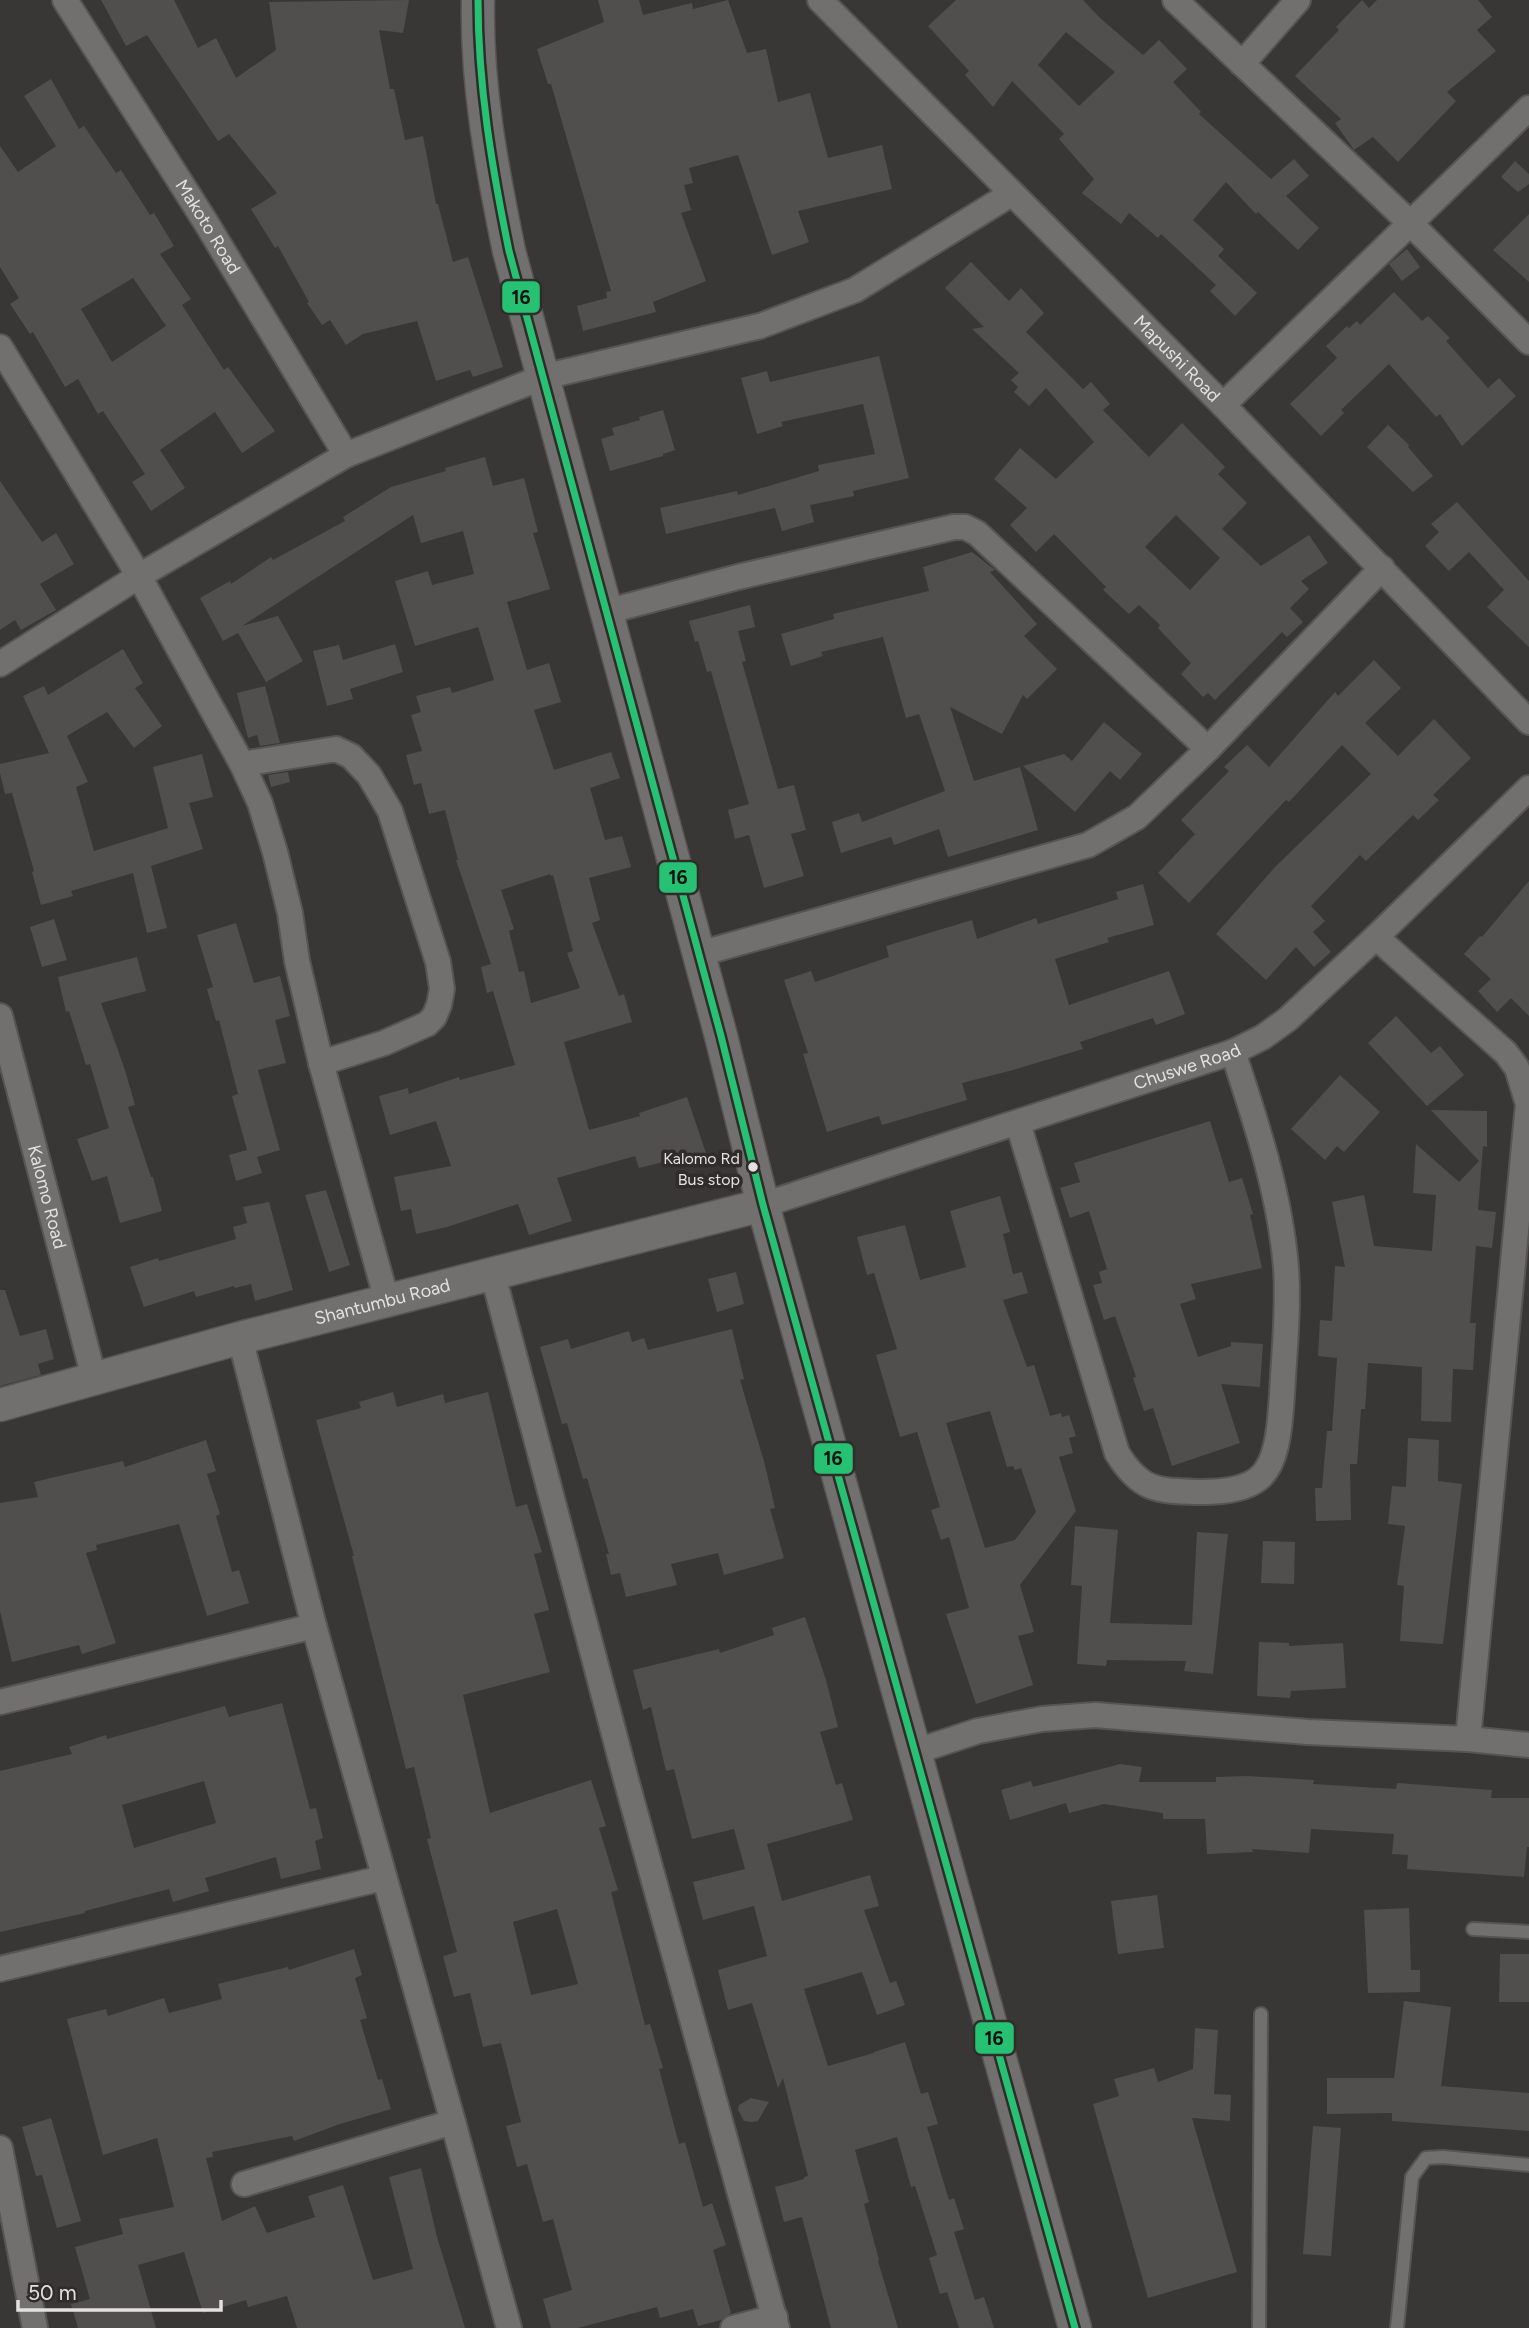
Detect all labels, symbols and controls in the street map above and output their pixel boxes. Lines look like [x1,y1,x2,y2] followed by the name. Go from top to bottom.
[171,175,245,278] street label: Makoto Road
[501,280,541,314] line badge: 16
[511,286,531,309] text: 16
[1129,311,1225,407] street label: Mapushi Road
[658,861,698,894] line badge: 16
[668,866,688,889] text: 16
[1131,1039,1244,1095] street label: Chuswe Road
[23,1143,71,1251] street label: Kalomo Road
[663,1149,740,1189] place label: Kalomo Rd Bus stop
[746,1160,760,1174] marker: Kalomo Rd Bus stop
[312,1274,452,1330] street label: Shantumbu Road
[813,1442,854,1475] line badge: 16
[823,1447,843,1470] text: 16
[974,2021,1015,2055] line badge: 16
[984,2027,1004,2050] text: 16
[18,2268,220,2312] scale bar
[28,2280,77,2305] text: 50 m

